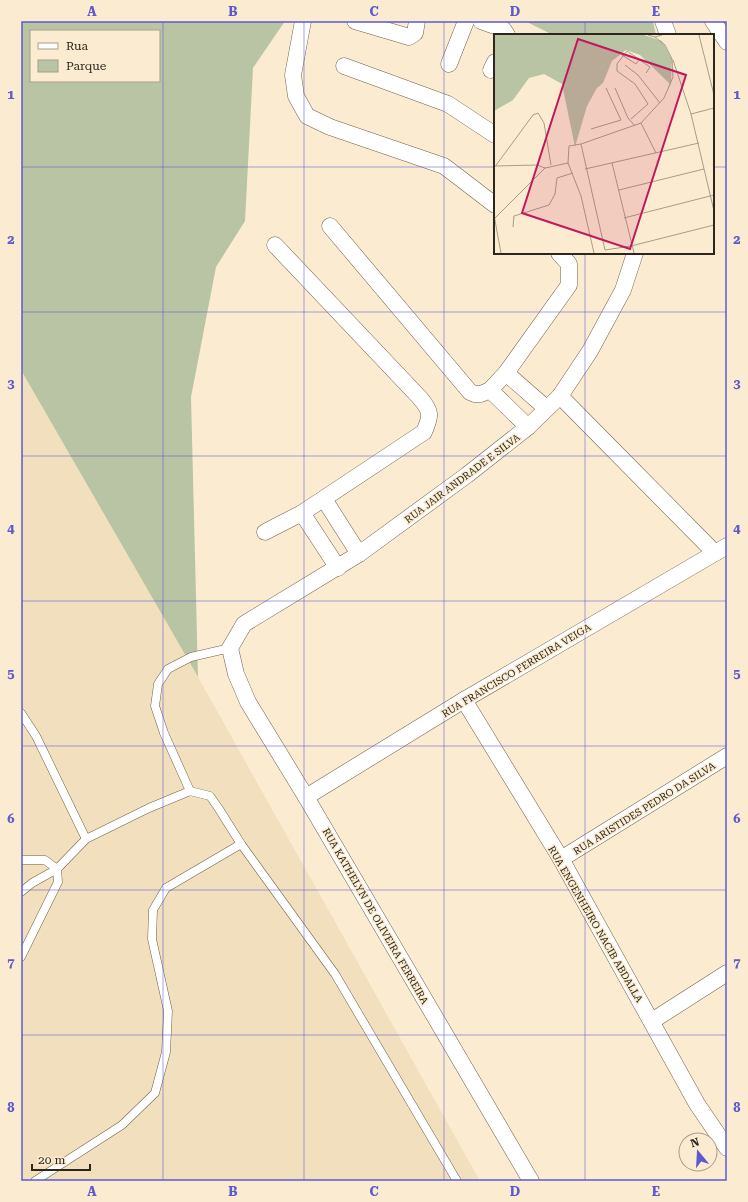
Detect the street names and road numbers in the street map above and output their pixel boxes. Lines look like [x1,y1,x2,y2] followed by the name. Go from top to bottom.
[403,432,522,525] street label: RUA JAIR ANDRADE E SILVA
[440,622,593,719] street label: RUA FRANCISCO FERREIRA VEIGA
[571,760,717,857] street label: RUA ARISTIDES PEDRO DA SILVA
[320,826,431,1006] street label: RUA KATHELYN DE OLIVEIRA FERREIRA
[546,844,645,1004] street label: RUA ENGENHEIRO NACIB ABDALLA

